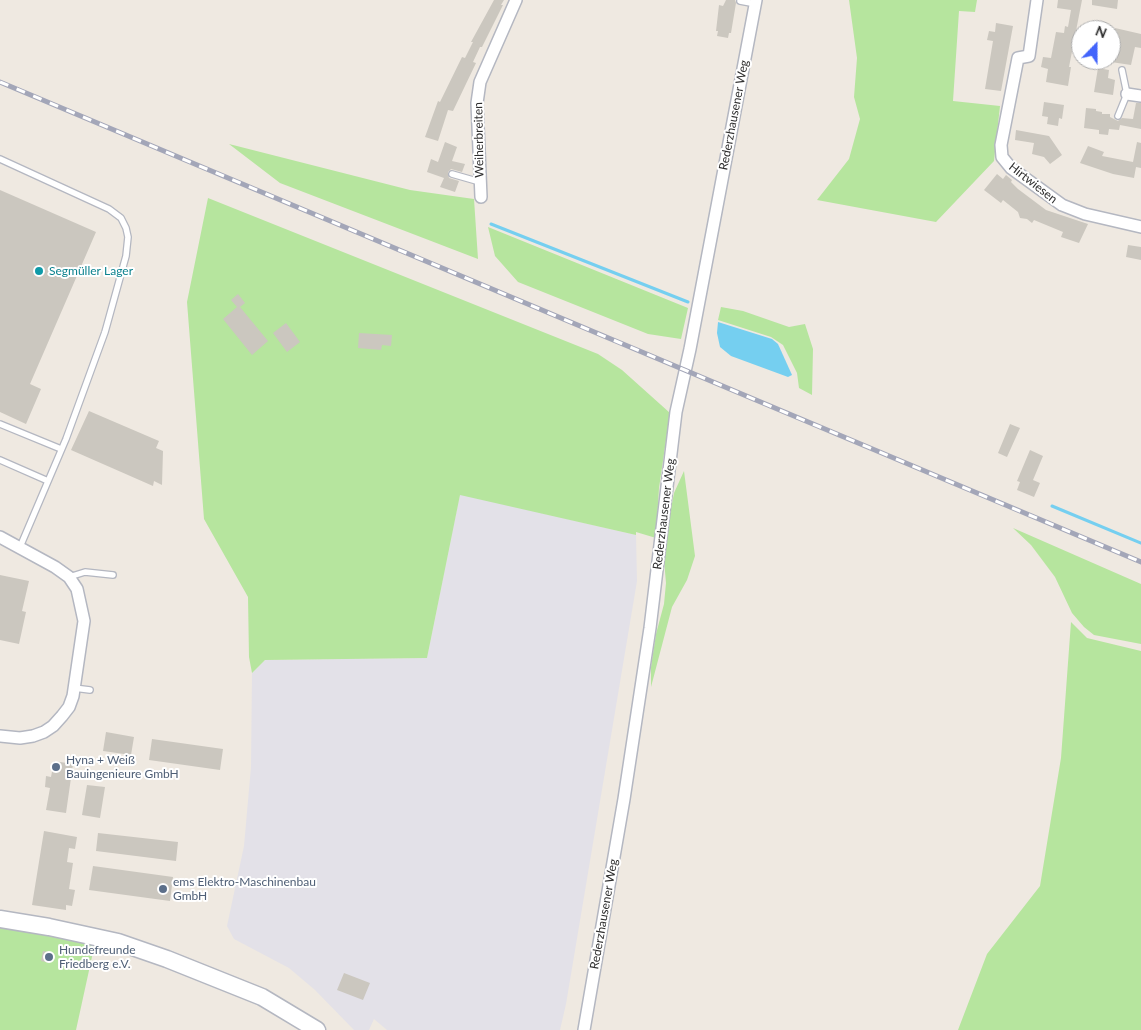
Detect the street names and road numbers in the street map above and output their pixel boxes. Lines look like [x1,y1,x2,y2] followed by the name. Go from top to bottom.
[716,59,752,171] street label: Rederzhausener Weg
[471,102,487,178] street label: Weiherbreiten
[1006,160,1060,206] street label: Hirtwiesen
[650,458,678,570] street label: Rederzhausener Weg
[587,858,621,970] street label: Rederzhausener Weg

